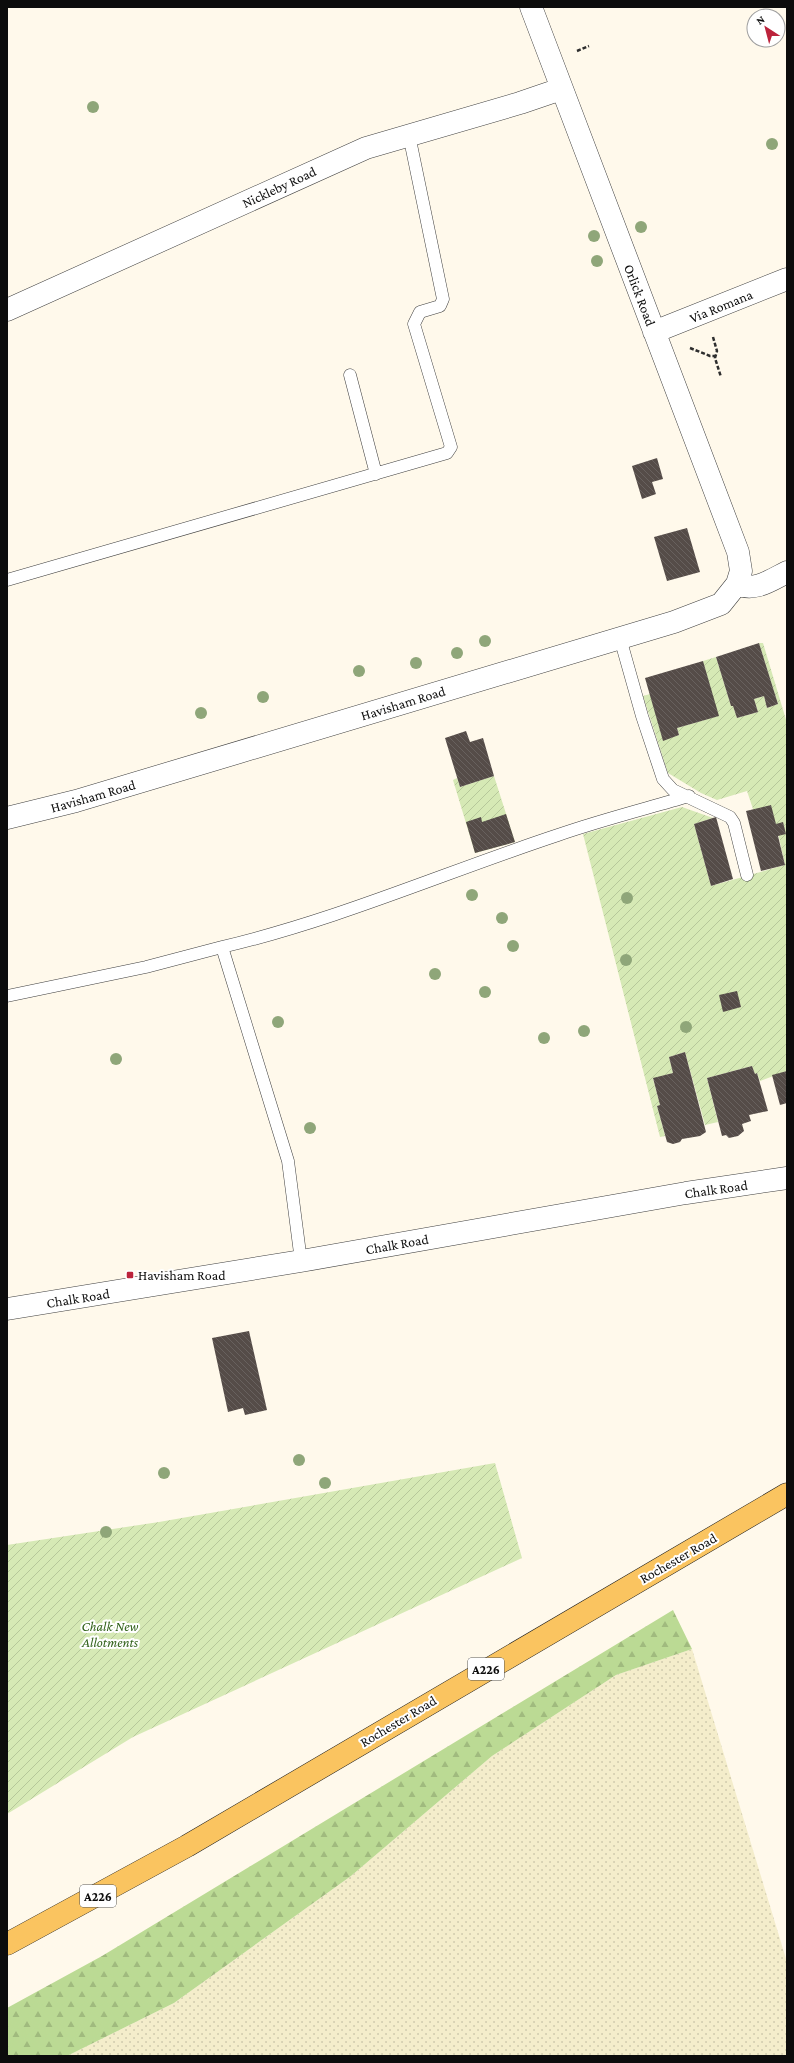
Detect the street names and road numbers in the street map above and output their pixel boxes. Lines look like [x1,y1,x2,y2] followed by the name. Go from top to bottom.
[240,163,319,211] street label: Nickleby Road
[621,262,659,329] street label: Orlick Road
[687,286,755,326] street label: Via Romana
[359,682,448,723] street label: Havisham Road
[49,776,138,816] street label: Havisham Road
[683,1177,749,1201] street label: Chalk Road
[364,1230,430,1257] street label: Chalk Road
[45,1285,111,1311] street label: Chalk Road
[637,1529,720,1586] street label: Rochester Road
[468,1658,504,1680] road number: A226
[357,1692,440,1750] street label: Rochester Road
[80,1885,116,1907] road number: A226

